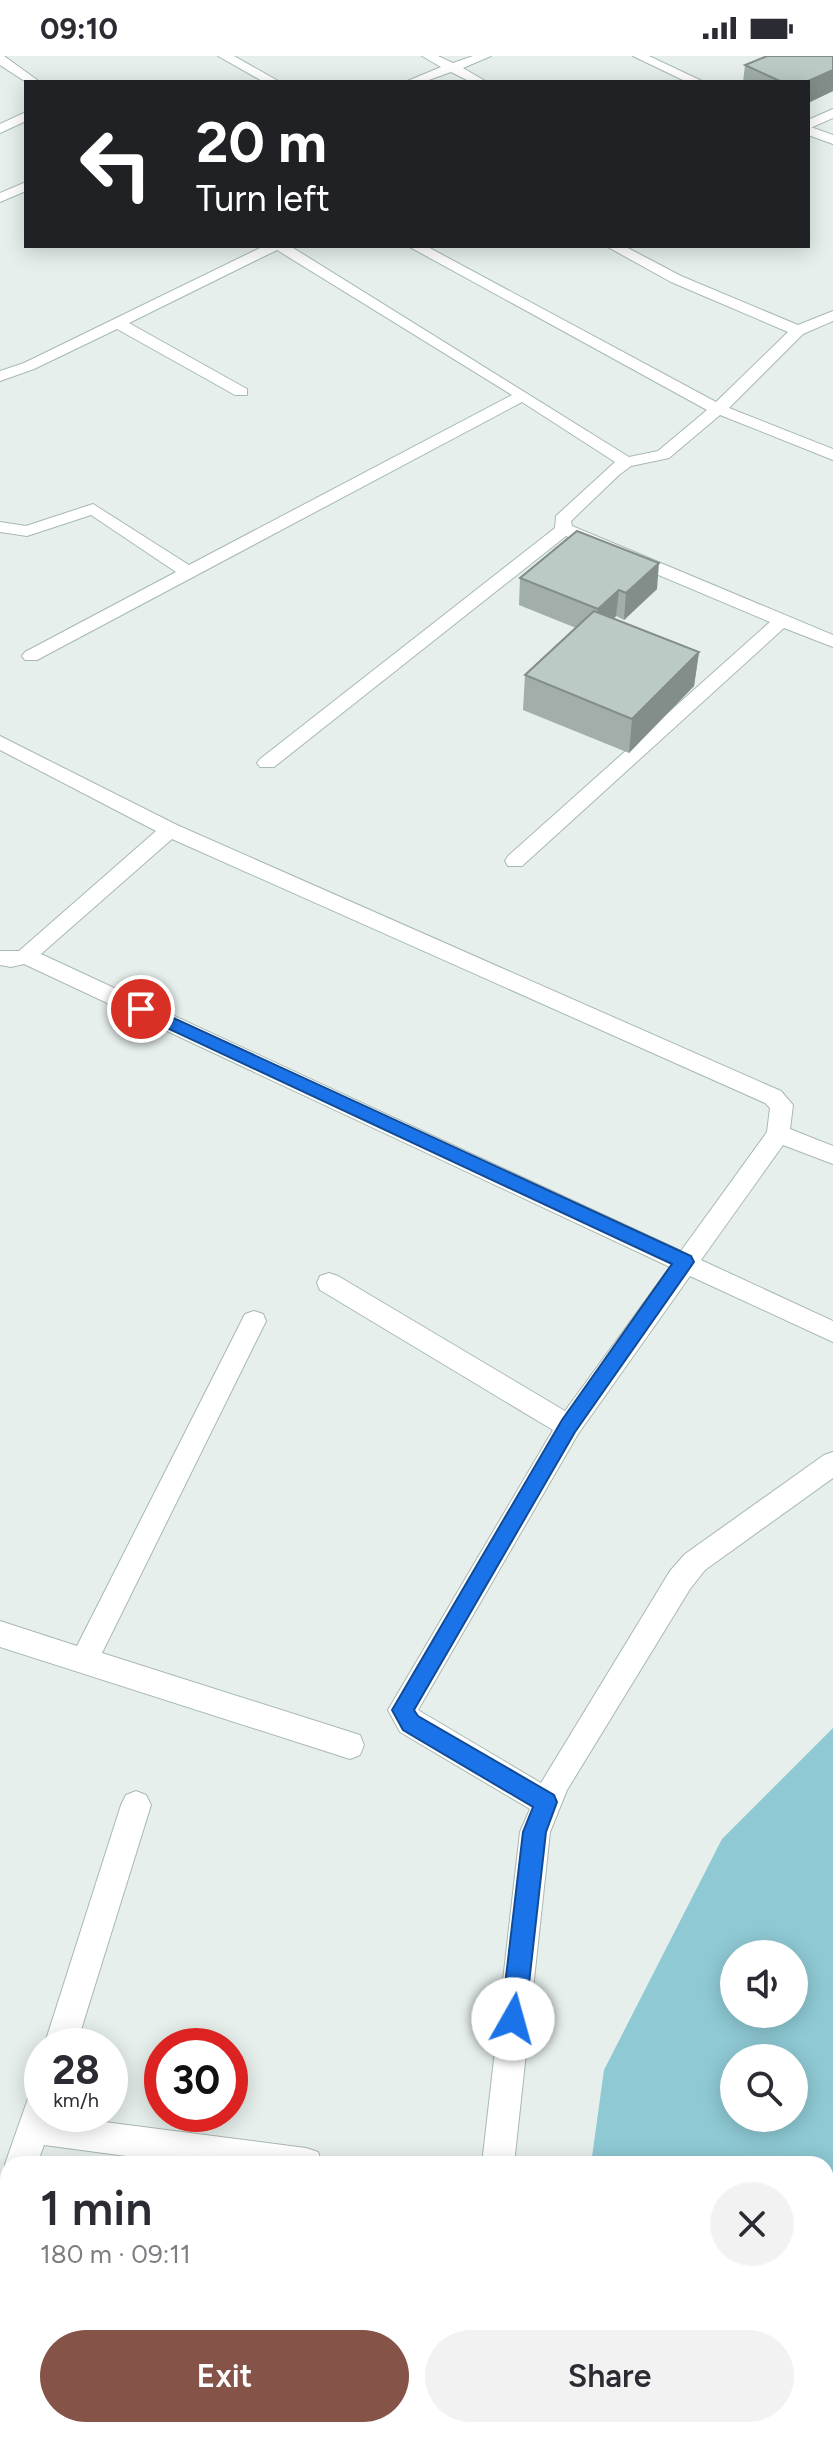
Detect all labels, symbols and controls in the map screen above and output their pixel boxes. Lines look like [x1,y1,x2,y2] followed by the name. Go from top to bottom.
[40,10,118,47] text: 09:10
[196,109,327,176] text: 20 m
[64,112,168,216] icon: left
[196,177,330,220] text: Turn left
[107,975,175,1043] pin
[119,987,163,1031] icon: arrive
[720,1940,808,2132] map controls
[720,1940,808,2028] button: sound
[471,1977,555,2061] position arrow
[144,2028,248,2132] speed limit sign: 30
[720,2044,808,2132] button: search
[52,2046,100,2094] text: 28
[53,2088,99,2112] text: km/h
[40,2179,152,2237] text: 1 min
[710,2182,794,2266] button: close
[40,2238,191,2270] text: 180 m · 09:11
[40,2330,409,2422] button: Exit
[425,2330,794,2422] button: Share

